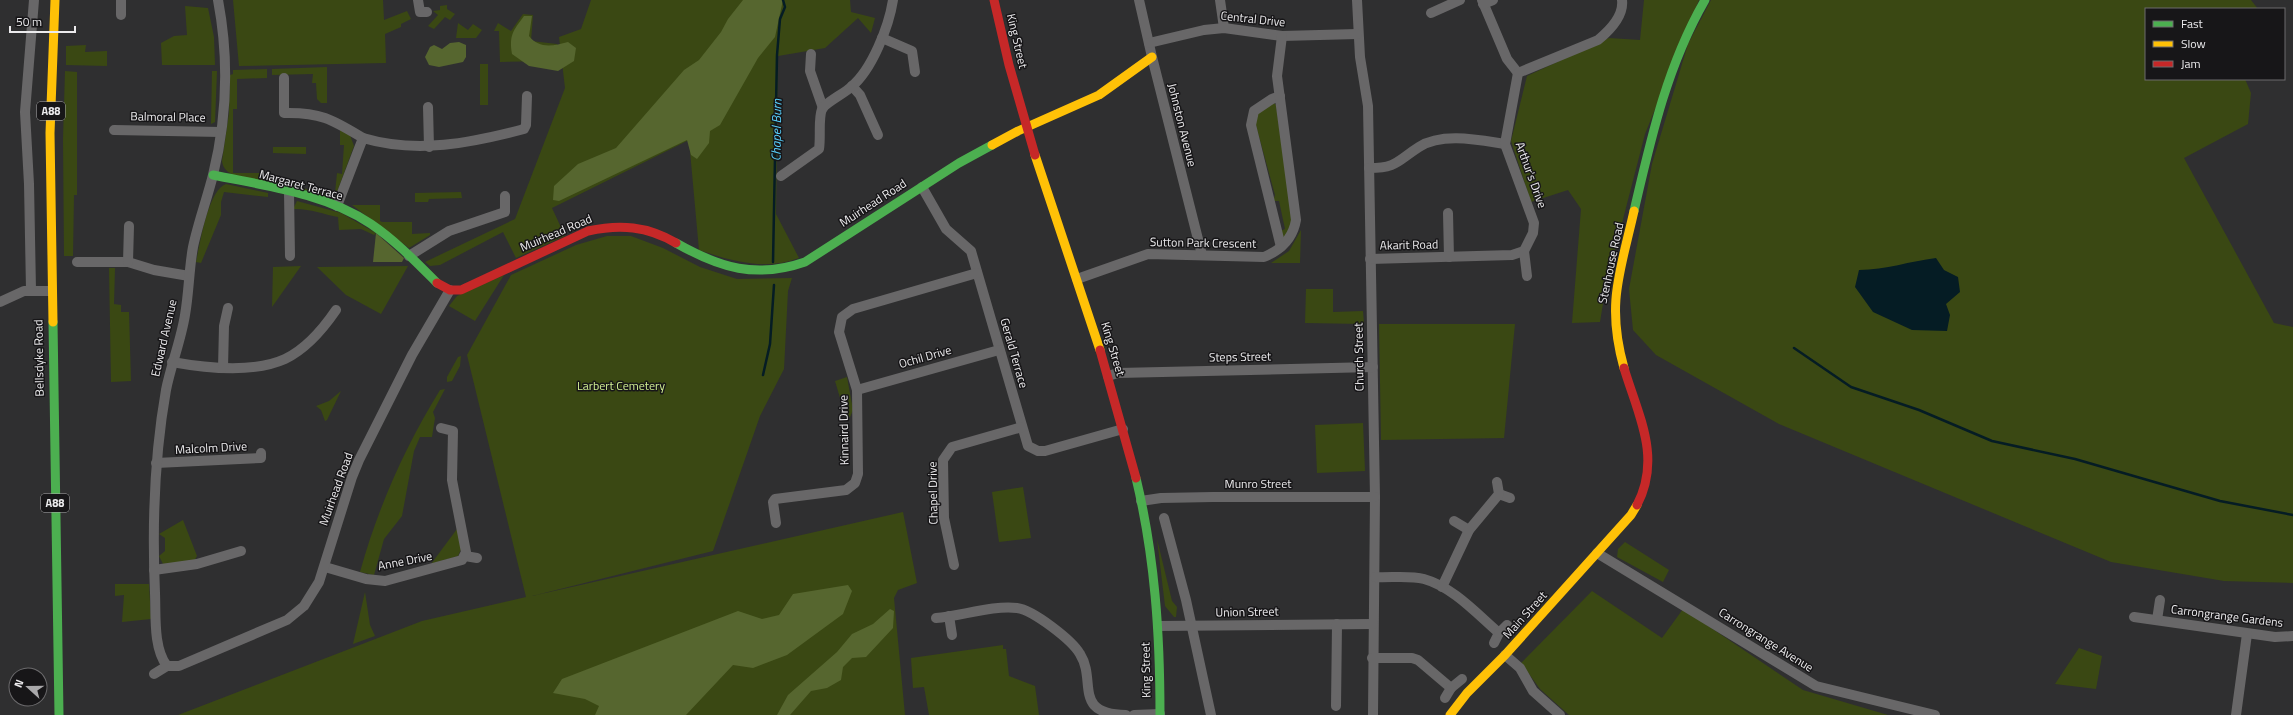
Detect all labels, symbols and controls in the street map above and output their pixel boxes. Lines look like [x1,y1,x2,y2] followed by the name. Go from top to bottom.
[1220,6,1286,31] street label: Central Drive
[10,8,75,34] scale bar
[2145,8,2285,80] legend
[16,12,42,31] text: 50 m
[1002,12,1033,71] street label: King Street
[2181,14,2204,33] text: Fast
[2181,34,2206,53] text: Slow
[2181,54,2201,73] text: Jam
[1163,81,1202,169] street label: Johnston Avenue
[765,98,787,161] water label: Chapel Burn
[37,102,65,120] road number: A88
[130,106,206,127] street label: Balmoral Place
[1511,139,1552,211] street label: Arthur's Drive
[257,164,345,205] street label: Margaret Terrace
[835,174,910,231] street label: Muirhead Road
[517,209,595,256] street label: Muirhead Road
[1593,221,1628,305] street label: Stenhouse Road
[1150,232,1257,253] street label: Sutton Park Crescent
[1380,234,1438,255] street label: Akarit Road
[145,298,182,378] street label: Edward Avenue
[995,316,1034,390] street label: Gerald Terrace
[28,319,49,397] street label: Bellsdyke Road
[1096,319,1131,379] street label: King Street
[1348,322,1369,391] street label: Church Street
[896,340,953,373] street label: Ochil Drive
[1209,346,1272,367] street label: Steps Street
[577,376,665,395] park label: Larbert Cemetery
[833,395,854,465] street label: Kinnaird Drive
[174,436,247,459] street label: Malcolm Drive
[313,450,358,528] street label: Muirhead Road
[922,461,943,525] street label: Chapel Drive
[1225,474,1292,493] street label: Munro Street
[41,494,69,512] road number: A88
[376,546,434,575] street label: Anne Drive
[1498,586,1552,643] street label: Main Street
[2170,599,2285,632] street label: Carrongrange Gardens
[1215,601,1280,622] street label: Union Street
[1715,603,1817,676] street label: Carrongrange Avenue
[1136,641,1155,698] street label: King Street
[8,667,48,707] north arrow
[10,677,27,690] text: N

